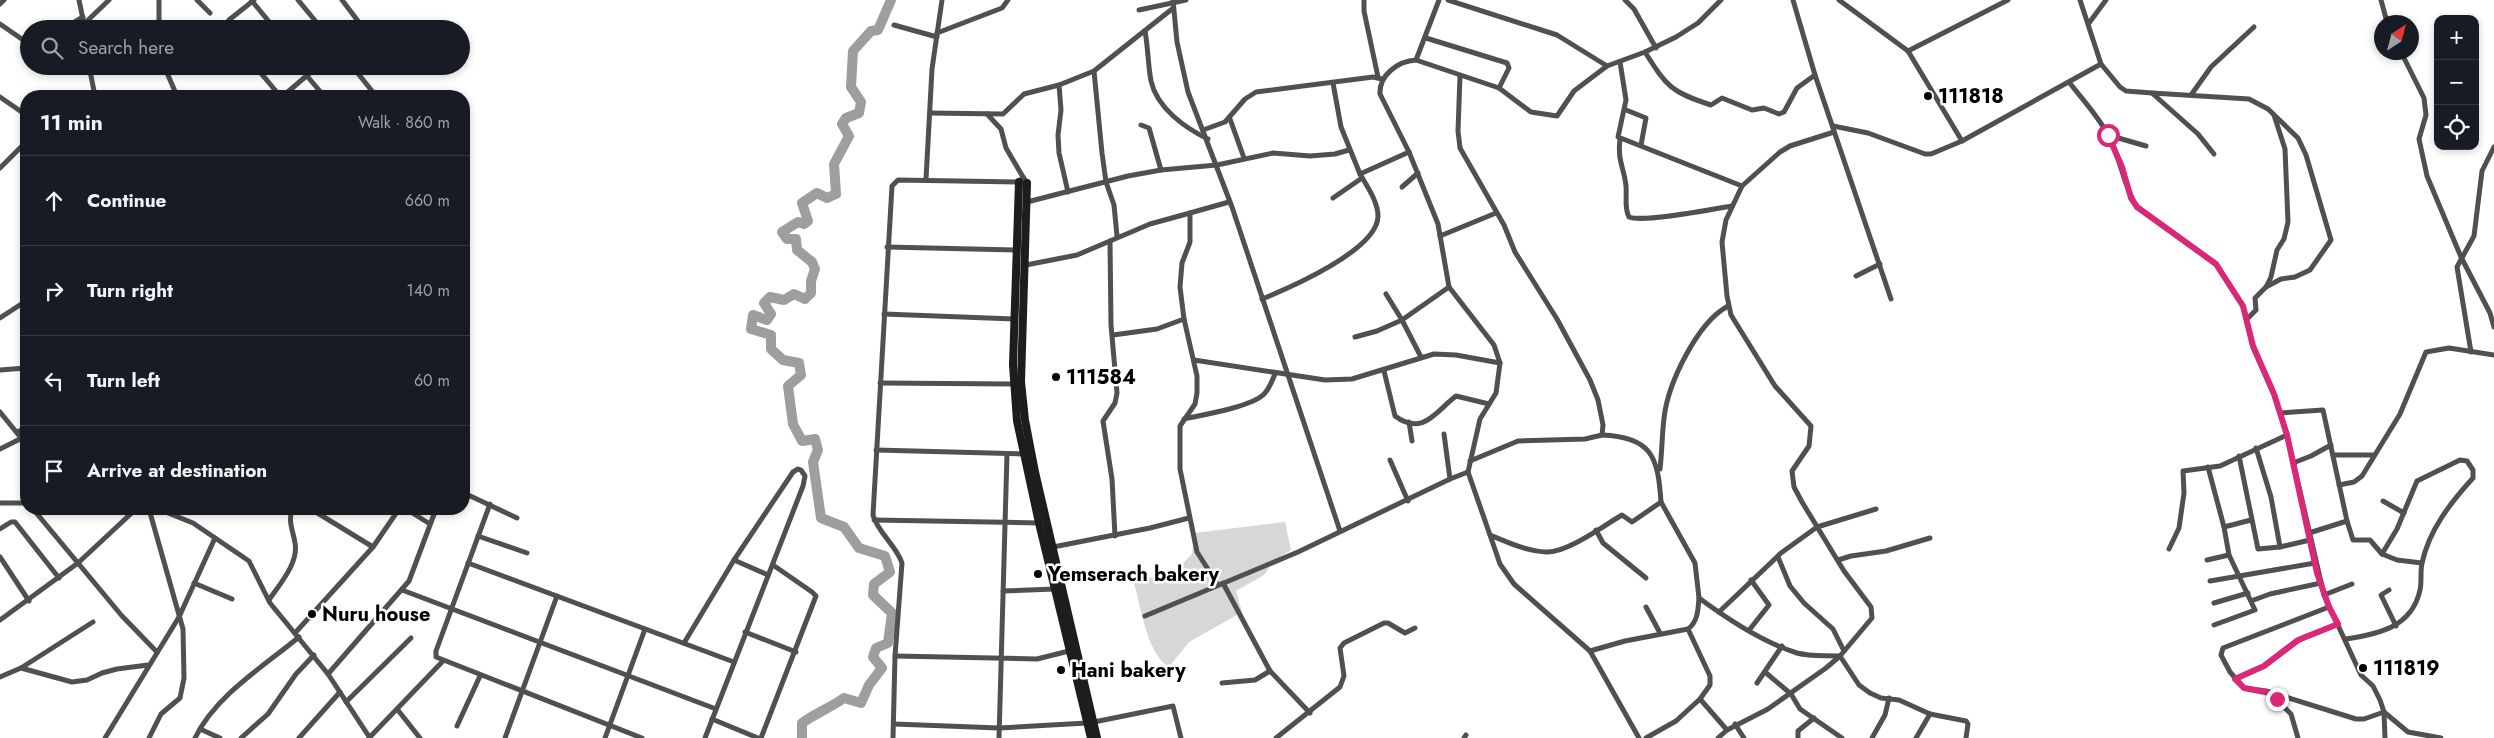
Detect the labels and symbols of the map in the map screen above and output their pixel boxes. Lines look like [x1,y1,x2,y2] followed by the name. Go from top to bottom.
[2374,15,2419,60] north arrow
[1938,82,2004,111] place label: 111818
[1922,90,1934,102] marker: 111818
[2097,124,2120,147] route start
[1066,363,1136,392] place label: 111584
[1050,371,1062,383] marker: 111584
[1047,560,1220,589] place label: Yemserach bakery
[1032,568,1044,580] marker: Yemserach bakery
[322,600,430,629] place label: Nuru house
[306,608,318,620] marker: Nuru house
[2373,654,2440,683] place label: 111819
[1071,656,1186,685] place label: Hani bakery
[2357,662,2369,674] marker: 111819
[1055,664,1067,676] marker: Hani bakery
[2266,688,2289,711] route end

